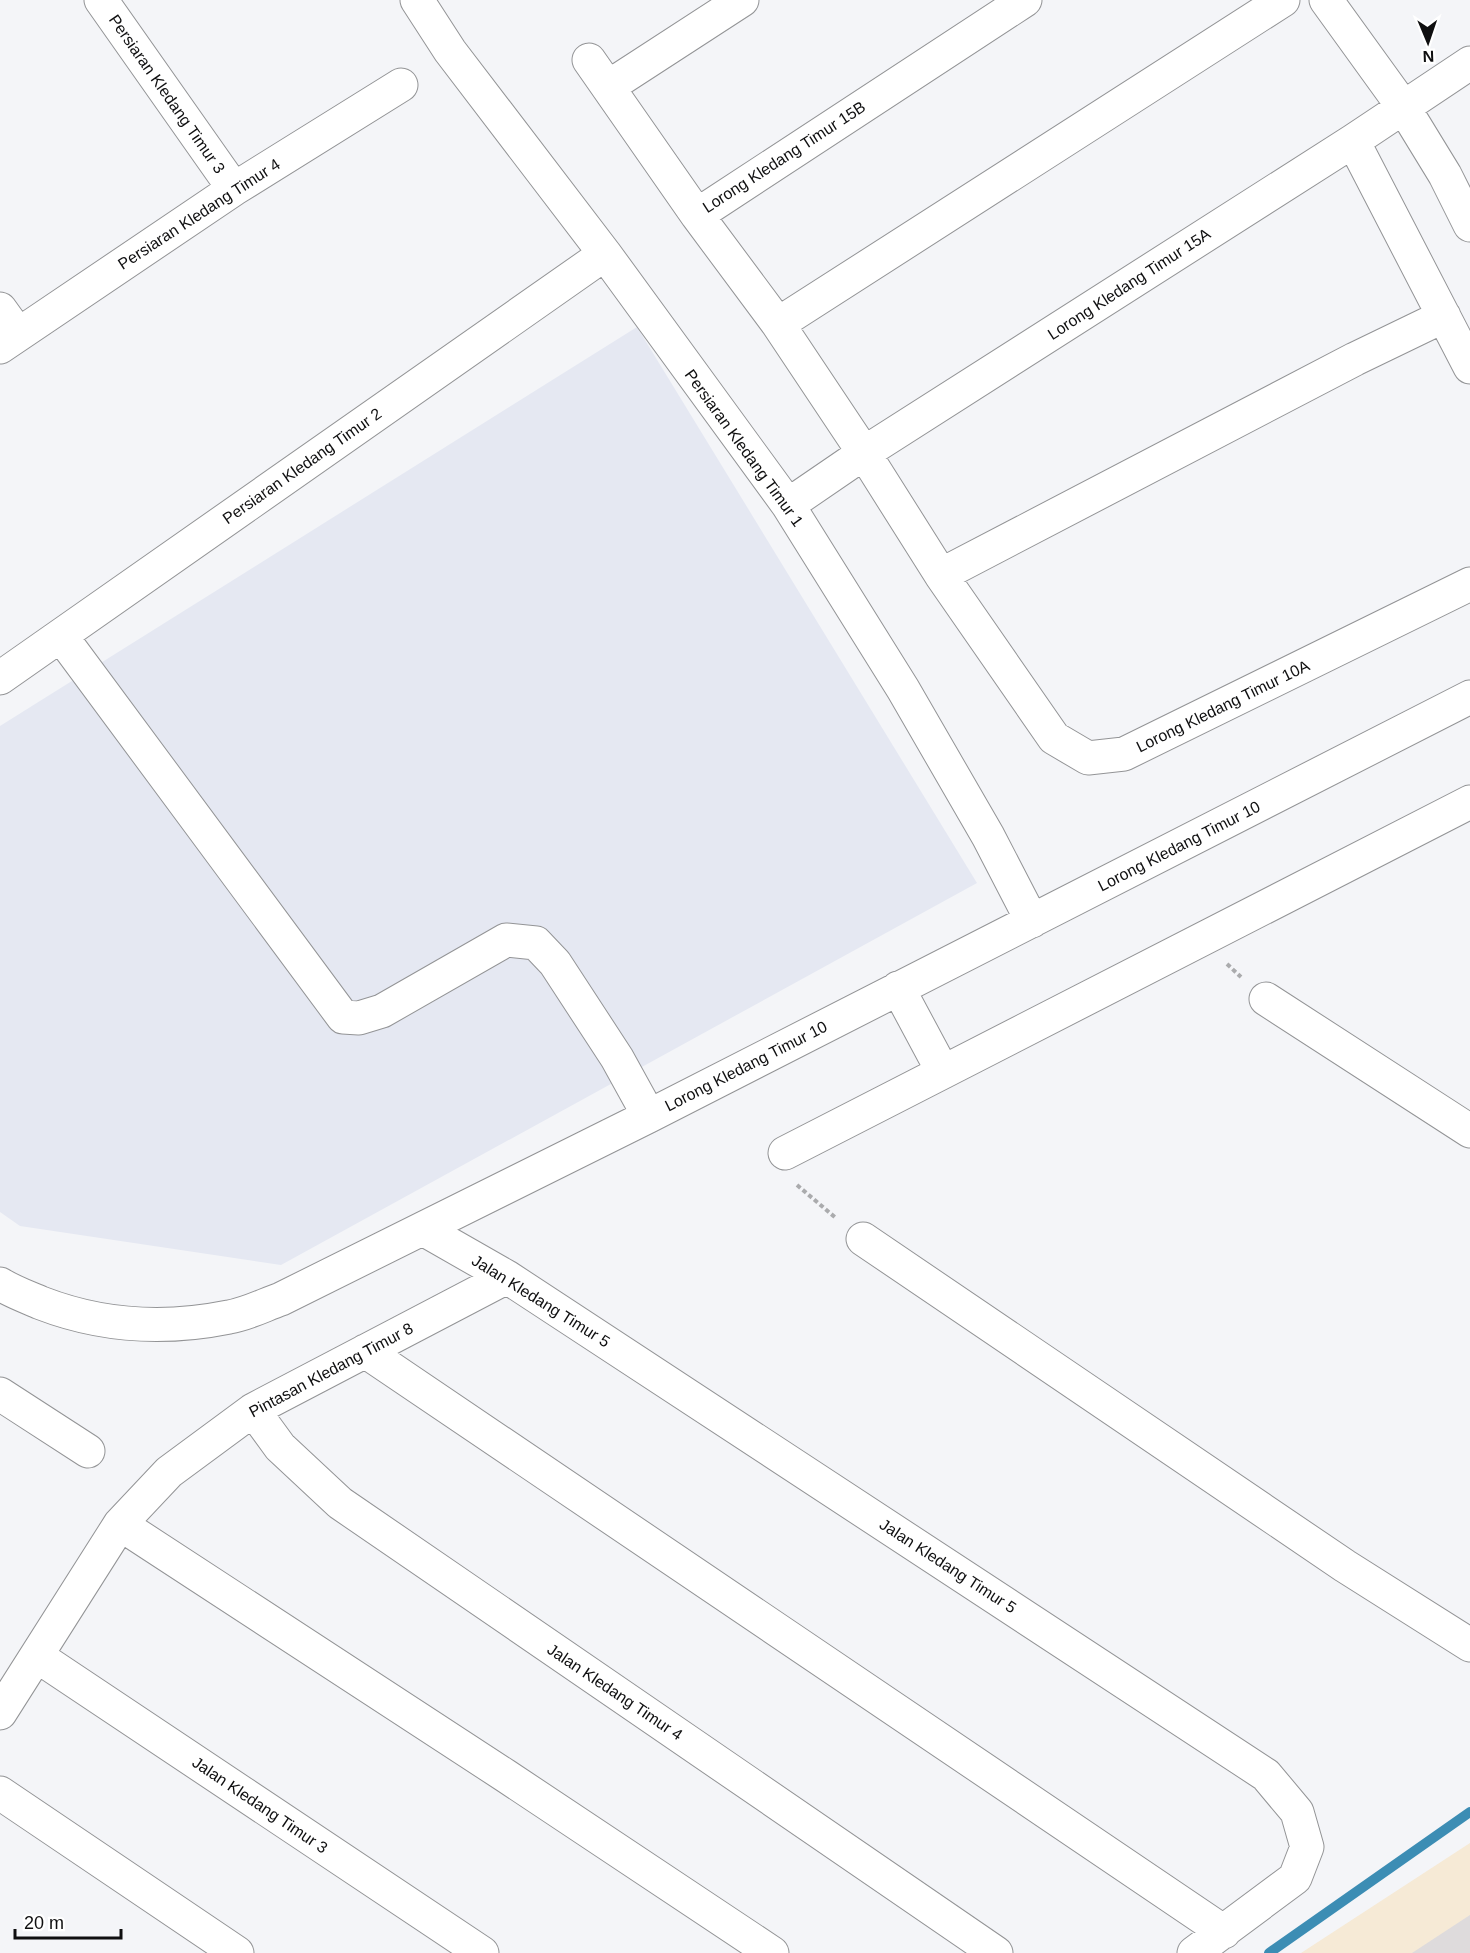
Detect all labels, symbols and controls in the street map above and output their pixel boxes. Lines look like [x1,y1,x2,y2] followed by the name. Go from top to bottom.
[106,12,228,177] street label: Persiaran Kledang Timur 3
[1398,12,1458,72] north arrow
[1422,48,1435,65] text: N
[700,98,868,216] street label: Lorong Kledang Timur 15B
[115,155,283,273] street label: Persiaran Kledang Timur 4
[1045,225,1214,343] street label: Lorong Kledang Timur 15A
[681,366,807,530] street label: Persiaran Kledang Timur 1
[220,405,385,527] street label: Persiaran Kledang Timur 2
[1134,656,1313,755] street label: Lorong Kledang Timur 10A
[1095,798,1263,894] street label: Lorong Kledang Timur 10
[662,1018,830,1114] street label: Lorong Kledang Timur 10
[469,1252,613,1350] street label: Jalan Kledang Timur 5
[246,1319,416,1421] street label: Pintasan Kledang Timur 8
[877,1516,1019,1617] street label: Jalan Kledang Timur 5
[544,1640,686,1744] street label: Jalan Kledang Timur 4
[189,1753,331,1857] street label: Jalan Kledang Timur 3
[15,1902,122,1940] scale bar
[24,1913,64,1933] text: 20 m

